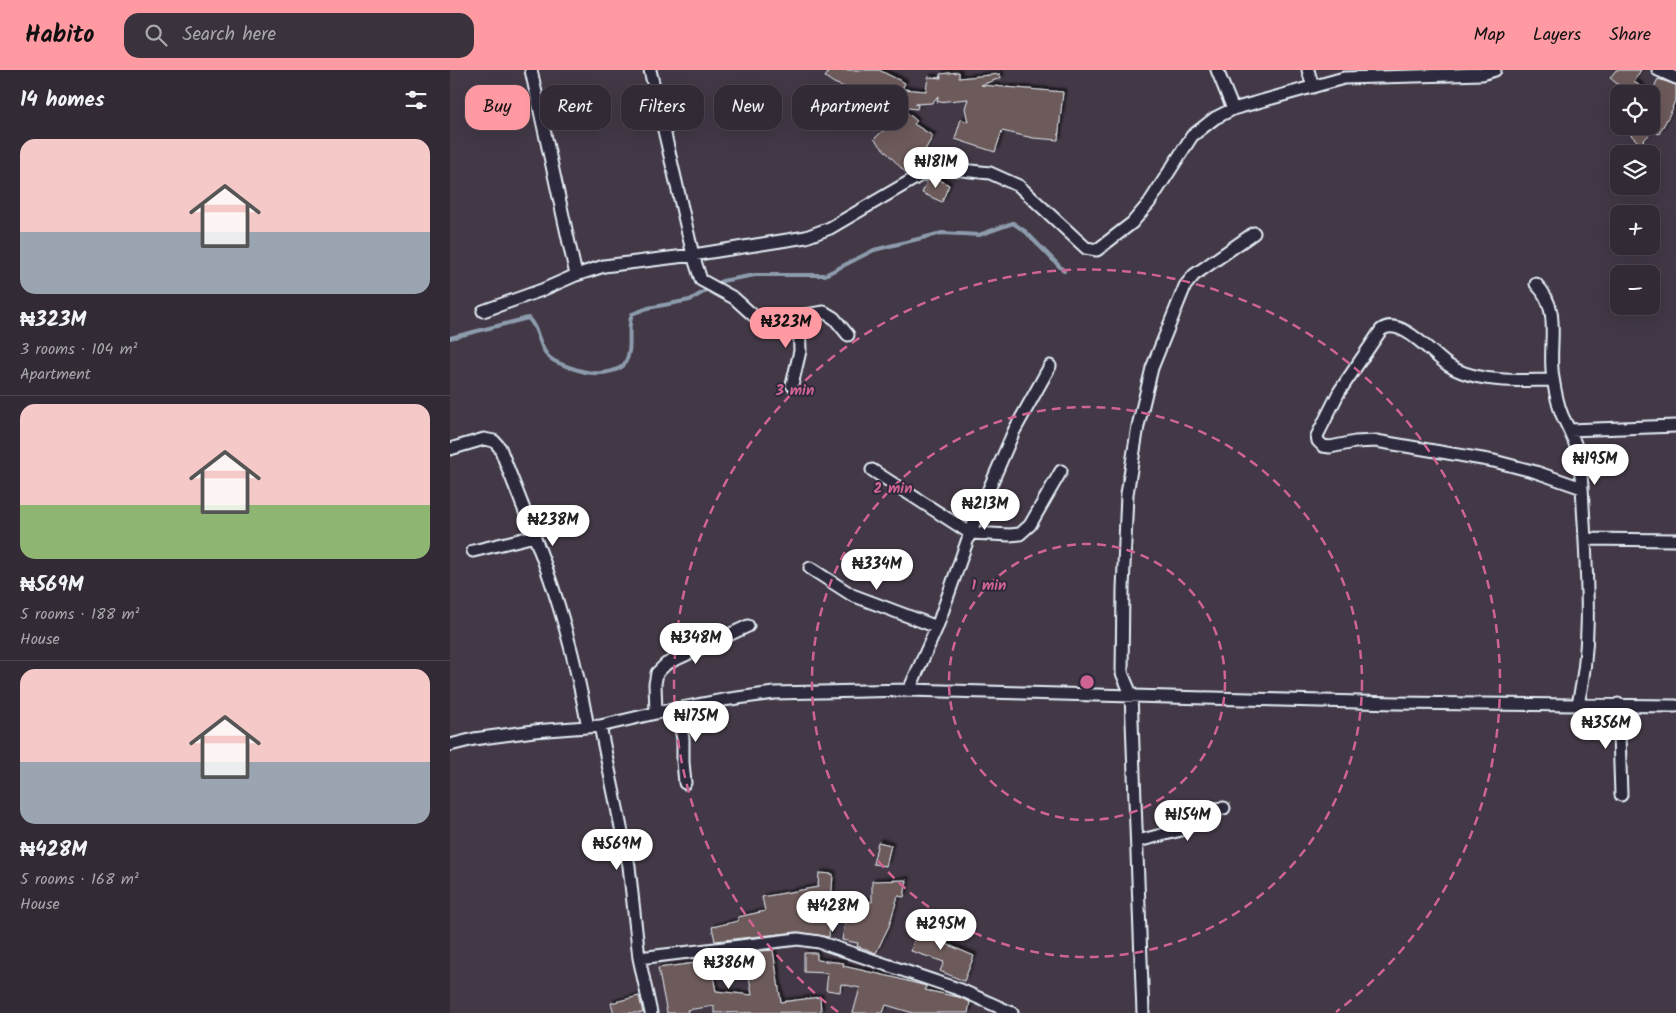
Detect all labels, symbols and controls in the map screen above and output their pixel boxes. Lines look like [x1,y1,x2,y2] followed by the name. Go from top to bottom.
[124,13,474,58] search box
[25,16,94,55] text: Habito
[182,20,276,50] text: Search here
[142,21,170,49] icon: search
[1474,21,1505,50] text: Map
[1533,21,1581,50] text: Layers
[1609,21,1651,50] text: Share
[20,84,105,117] text: 14 homes
[465,85,530,130] chip: Buy
[540,85,611,130] chip: Rent
[621,85,704,130] chip: Filters
[714,85,782,130] chip: New
[792,85,908,130] chip: Apartment
[1610,85,1660,315] map controls
[1610,85,1660,135] button: locate
[402,86,430,114] icon: filters
[1610,145,1660,195] button: layers
[901,146,971,189] pin: ₦181M
[915,150,957,175] text: ₦181M
[180,171,270,261] icon: home
[1610,205,1660,255] button: +
[1610,265,1660,315] button: −
[20,304,86,337] text: ₦323M
[751,306,821,349] pin: ₦323M
[761,310,811,335] text: ₦323M
[20,337,137,362] text: 3 rooms · 104 m²
[20,362,91,387] text: Apartment
[775,379,814,403] text: 3 min
[180,437,270,527] icon: home
[1560,444,1630,486] pin: ₦195M
[1573,447,1617,472] text: ₦195M
[873,477,913,501] text: 2 min
[950,488,1020,531] pin: ₦213M
[962,492,1008,517] text: ₦213M
[518,504,588,547] pin: ₦238M
[527,508,579,533] text: ₦238M
[842,548,912,591] pin: ₦334M
[852,552,902,577] text: ₦334M
[20,569,84,602] text: ₦569M
[972,574,1006,598] text: 1 min
[20,602,139,627] text: 5 rooms · 188 m²
[661,622,731,665] pin: ₦348M
[671,626,721,651] text: ₦348M
[20,627,60,652] text: House
[1078,673,1096,691] centre of rings
[661,700,731,743] pin: ₦175M
[180,702,270,792] icon: home
[674,704,718,729] text: ₦175M
[1571,708,1641,750] pin: ₦356M
[1581,711,1631,736] text: ₦356M
[1153,800,1223,842] pin: ₦154M
[1165,803,1211,828] text: ₦154M
[582,828,652,871] pin: ₦569M
[593,832,641,857] text: ₦569M
[20,834,87,867] text: ₦428M
[20,867,139,892] text: 5 rooms · 168 m²
[798,890,868,933] pin: ₦428M
[20,892,60,917] text: House
[807,894,859,919] text: ₦428M
[906,908,976,951] pin: ₦295M
[916,912,966,937] text: ₦295M
[694,948,764,990] pin: ₦386M
[704,951,754,976] text: ₦386M

